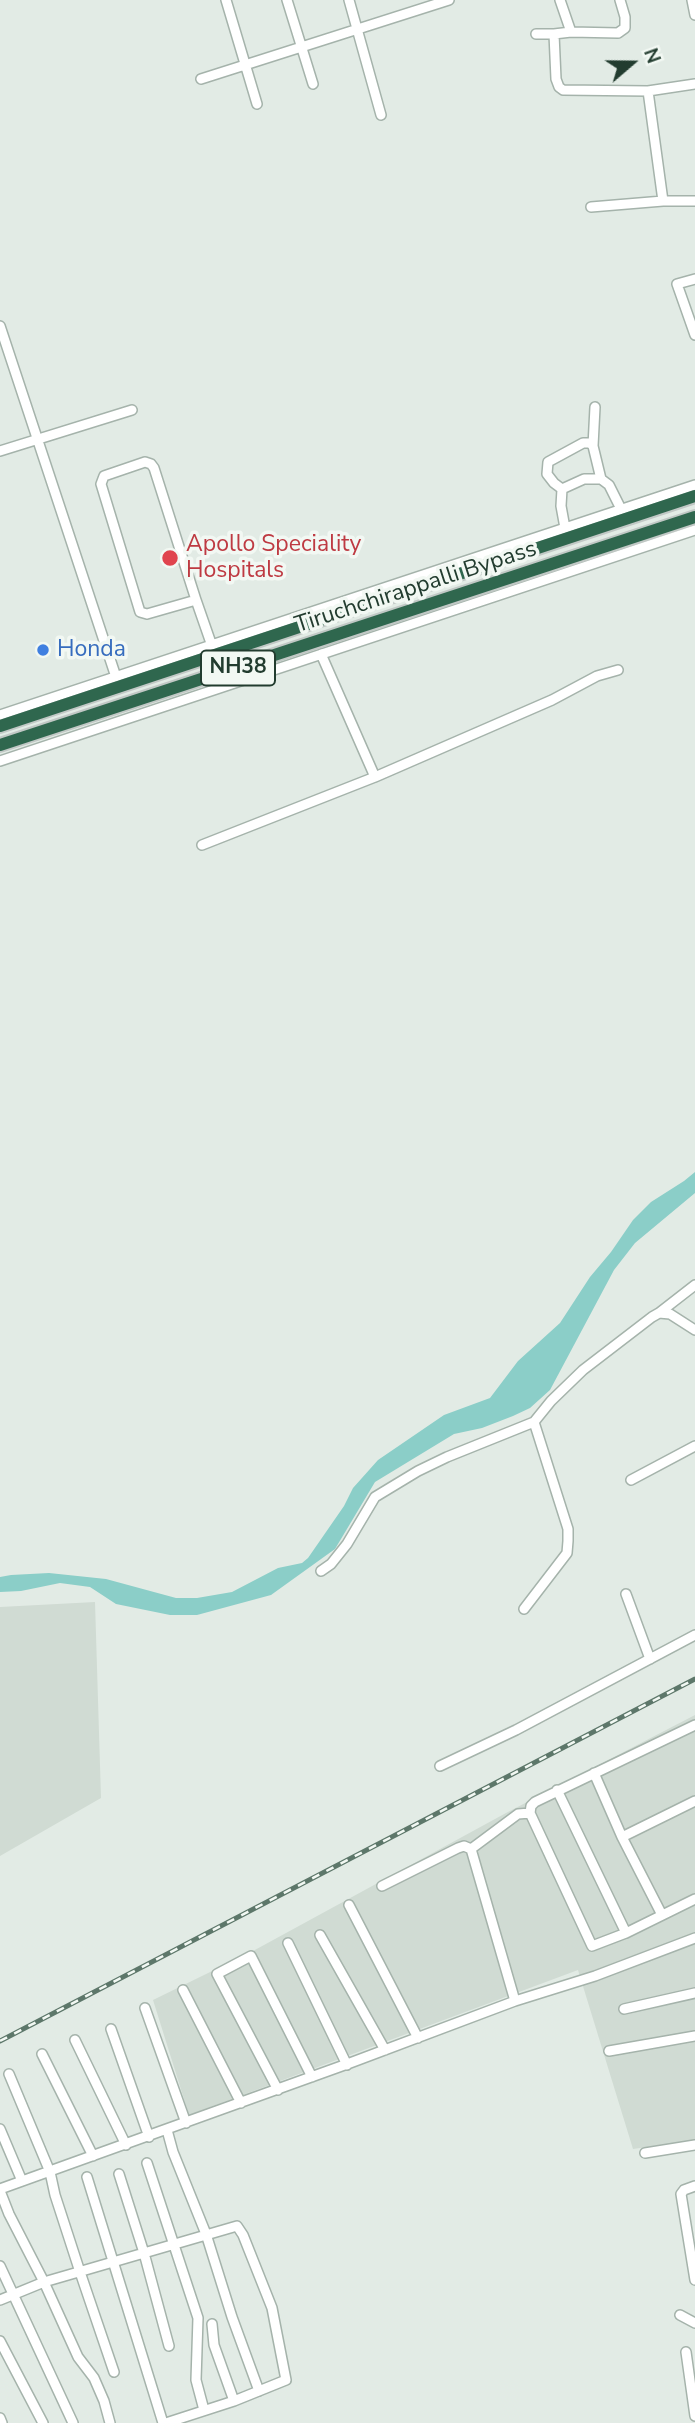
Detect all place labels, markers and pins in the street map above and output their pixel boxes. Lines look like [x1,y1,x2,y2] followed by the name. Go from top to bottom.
[186,531,361,585] place label: Apollo Speciality Hospitals
[160,548,180,568] marker: Apollo Speciality Hospitals
[57,636,126,664] place label: Honda
[35,642,51,658] marker: Honda

